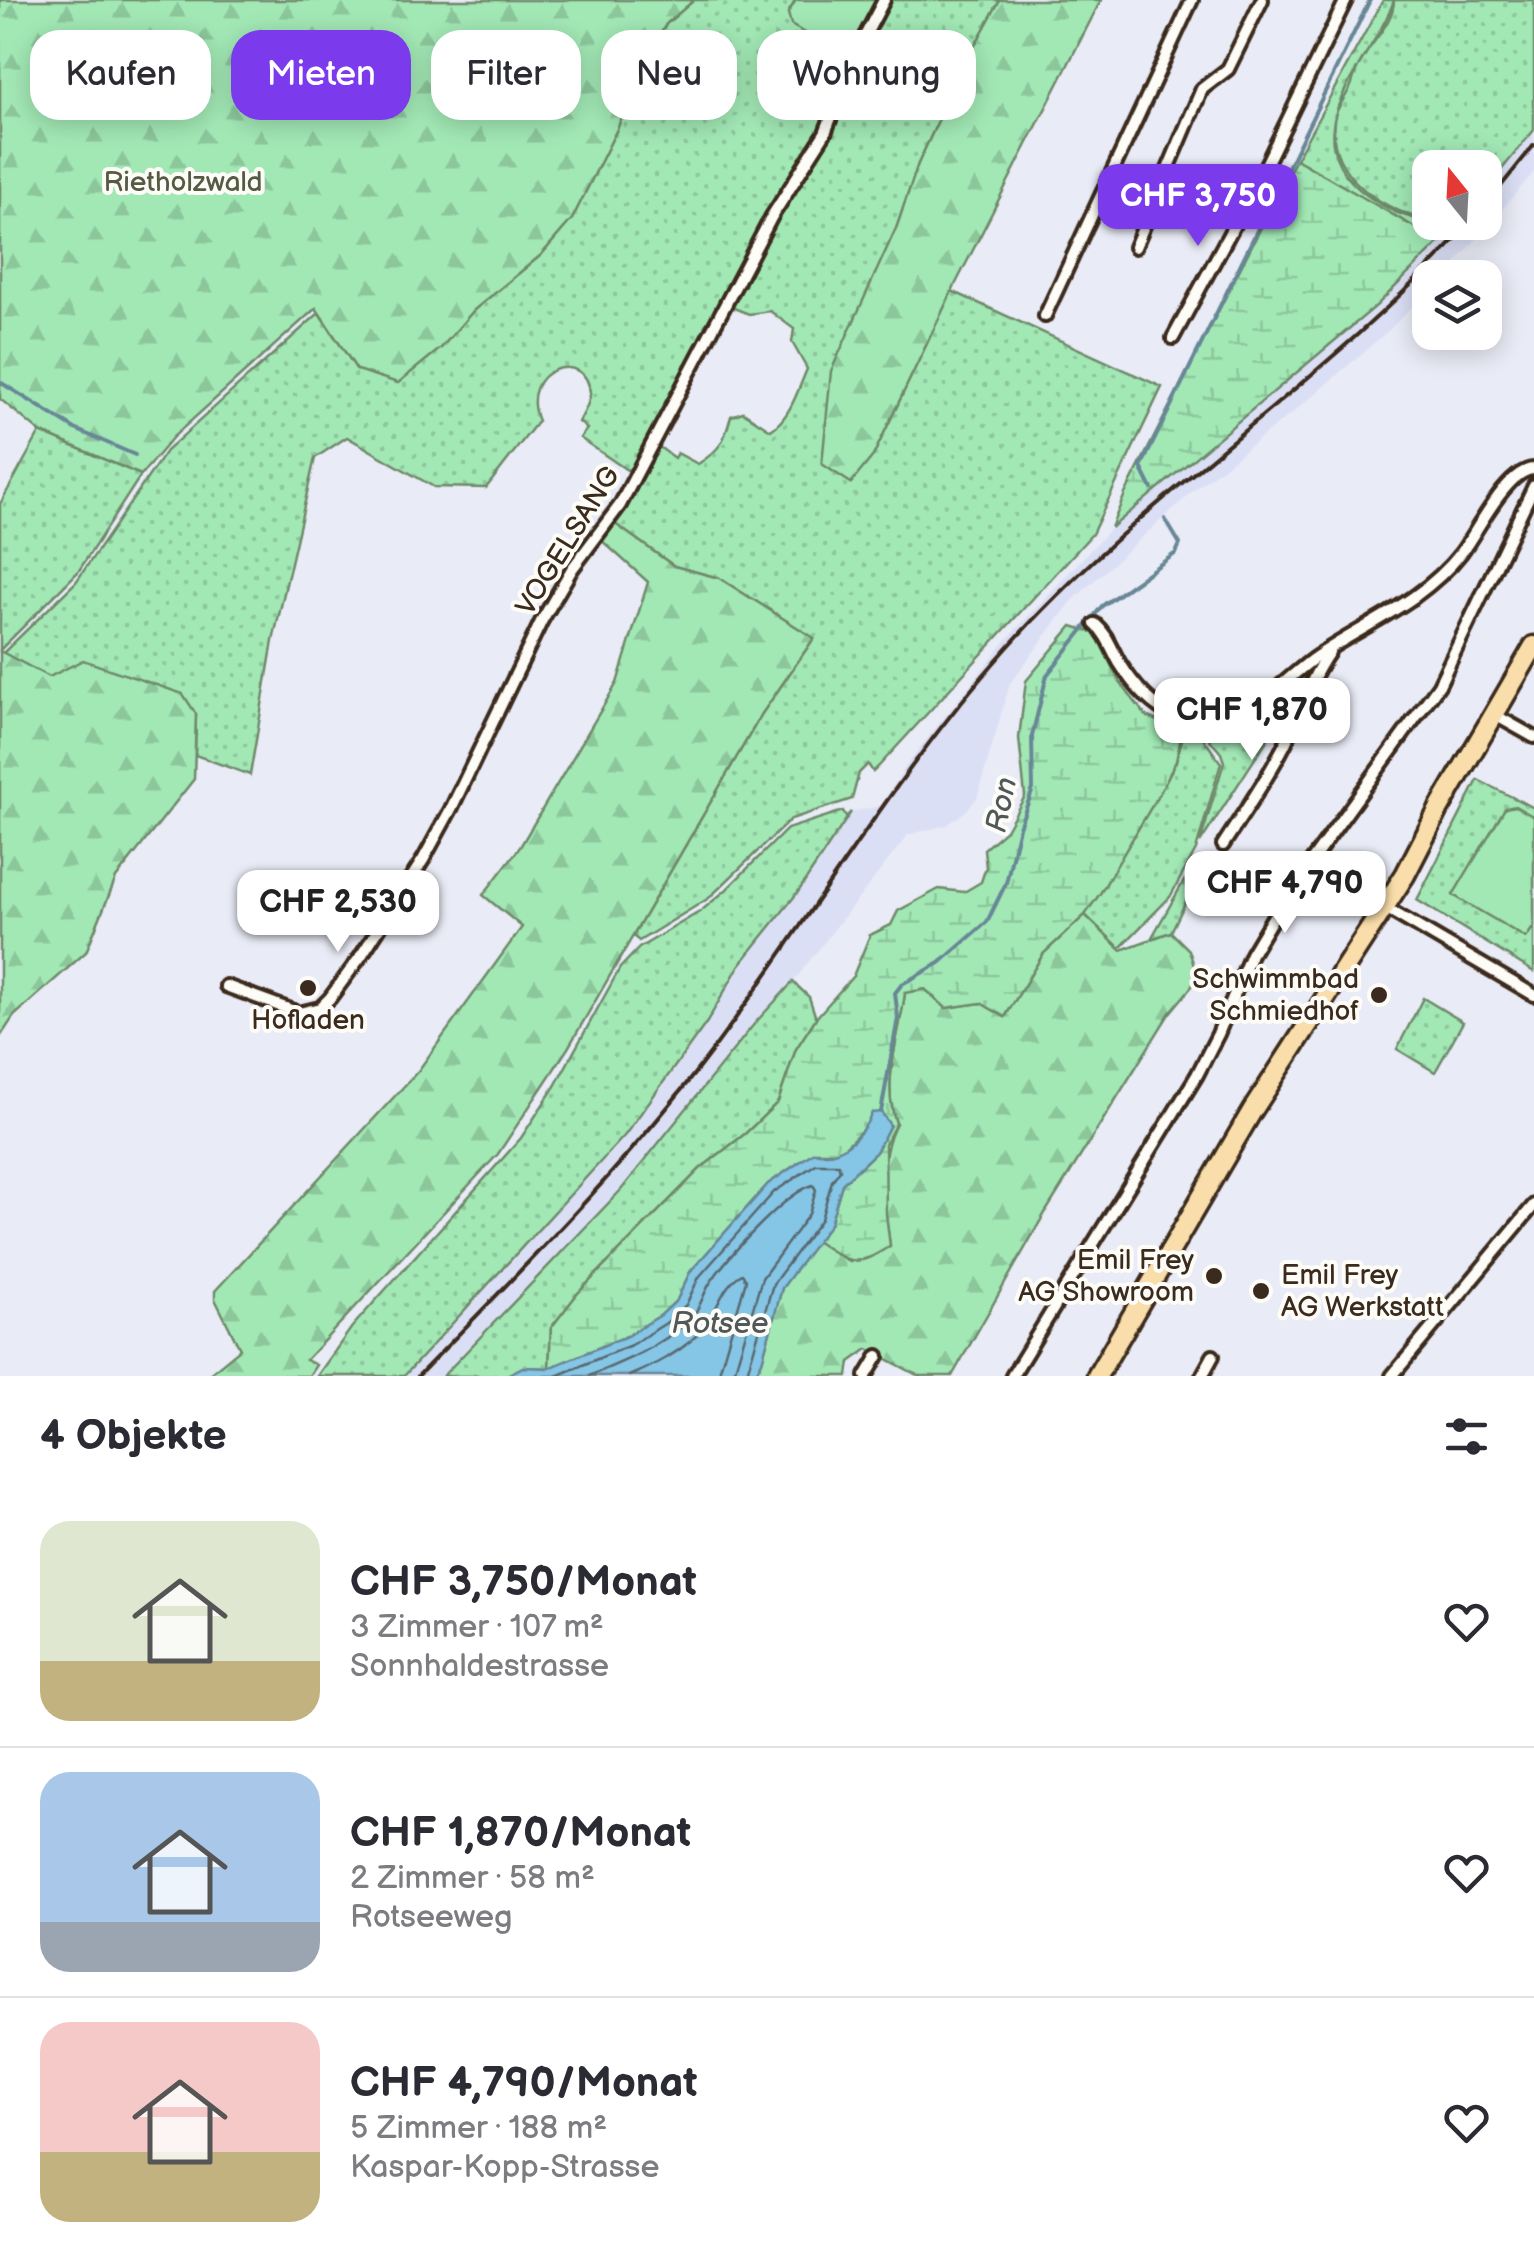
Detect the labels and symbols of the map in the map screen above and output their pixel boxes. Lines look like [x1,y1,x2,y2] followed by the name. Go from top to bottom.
[1412,150,1502,240] north arrow
[1084,164,1312,249] pin: CHF 3,750
[103,166,263,199] park label: Rietholzwald
[509,461,627,621] street label: VOGELSANG
[1138,678,1366,763] pin: CHF 1,870
[979,774,1025,836] water label: Ron
[1171,851,1399,936] pin: CHF 4,790
[224,870,452,955] pin: CHF 2,530
[1192,963,1359,1028] place label: Schwimmbad Schmiedhof
[297,977,319,999] marker: Hofladen
[1368,984,1390,1006] marker: Schwimmbad Schmiedhof
[251,1004,365,1037] place label: Hofladen
[1018,1244,1194,1309] place label: Emil Frey AG Showroom
[1281,1259,1444,1324] place label: Emil Frey AG Werkstatt
[1203,1265,1225,1287] marker: Emil Frey AG Showroom
[1250,1280,1272,1302] marker: Emil Frey AG Werkstatt
[672,1306,768,1342] water label: Rotsee

